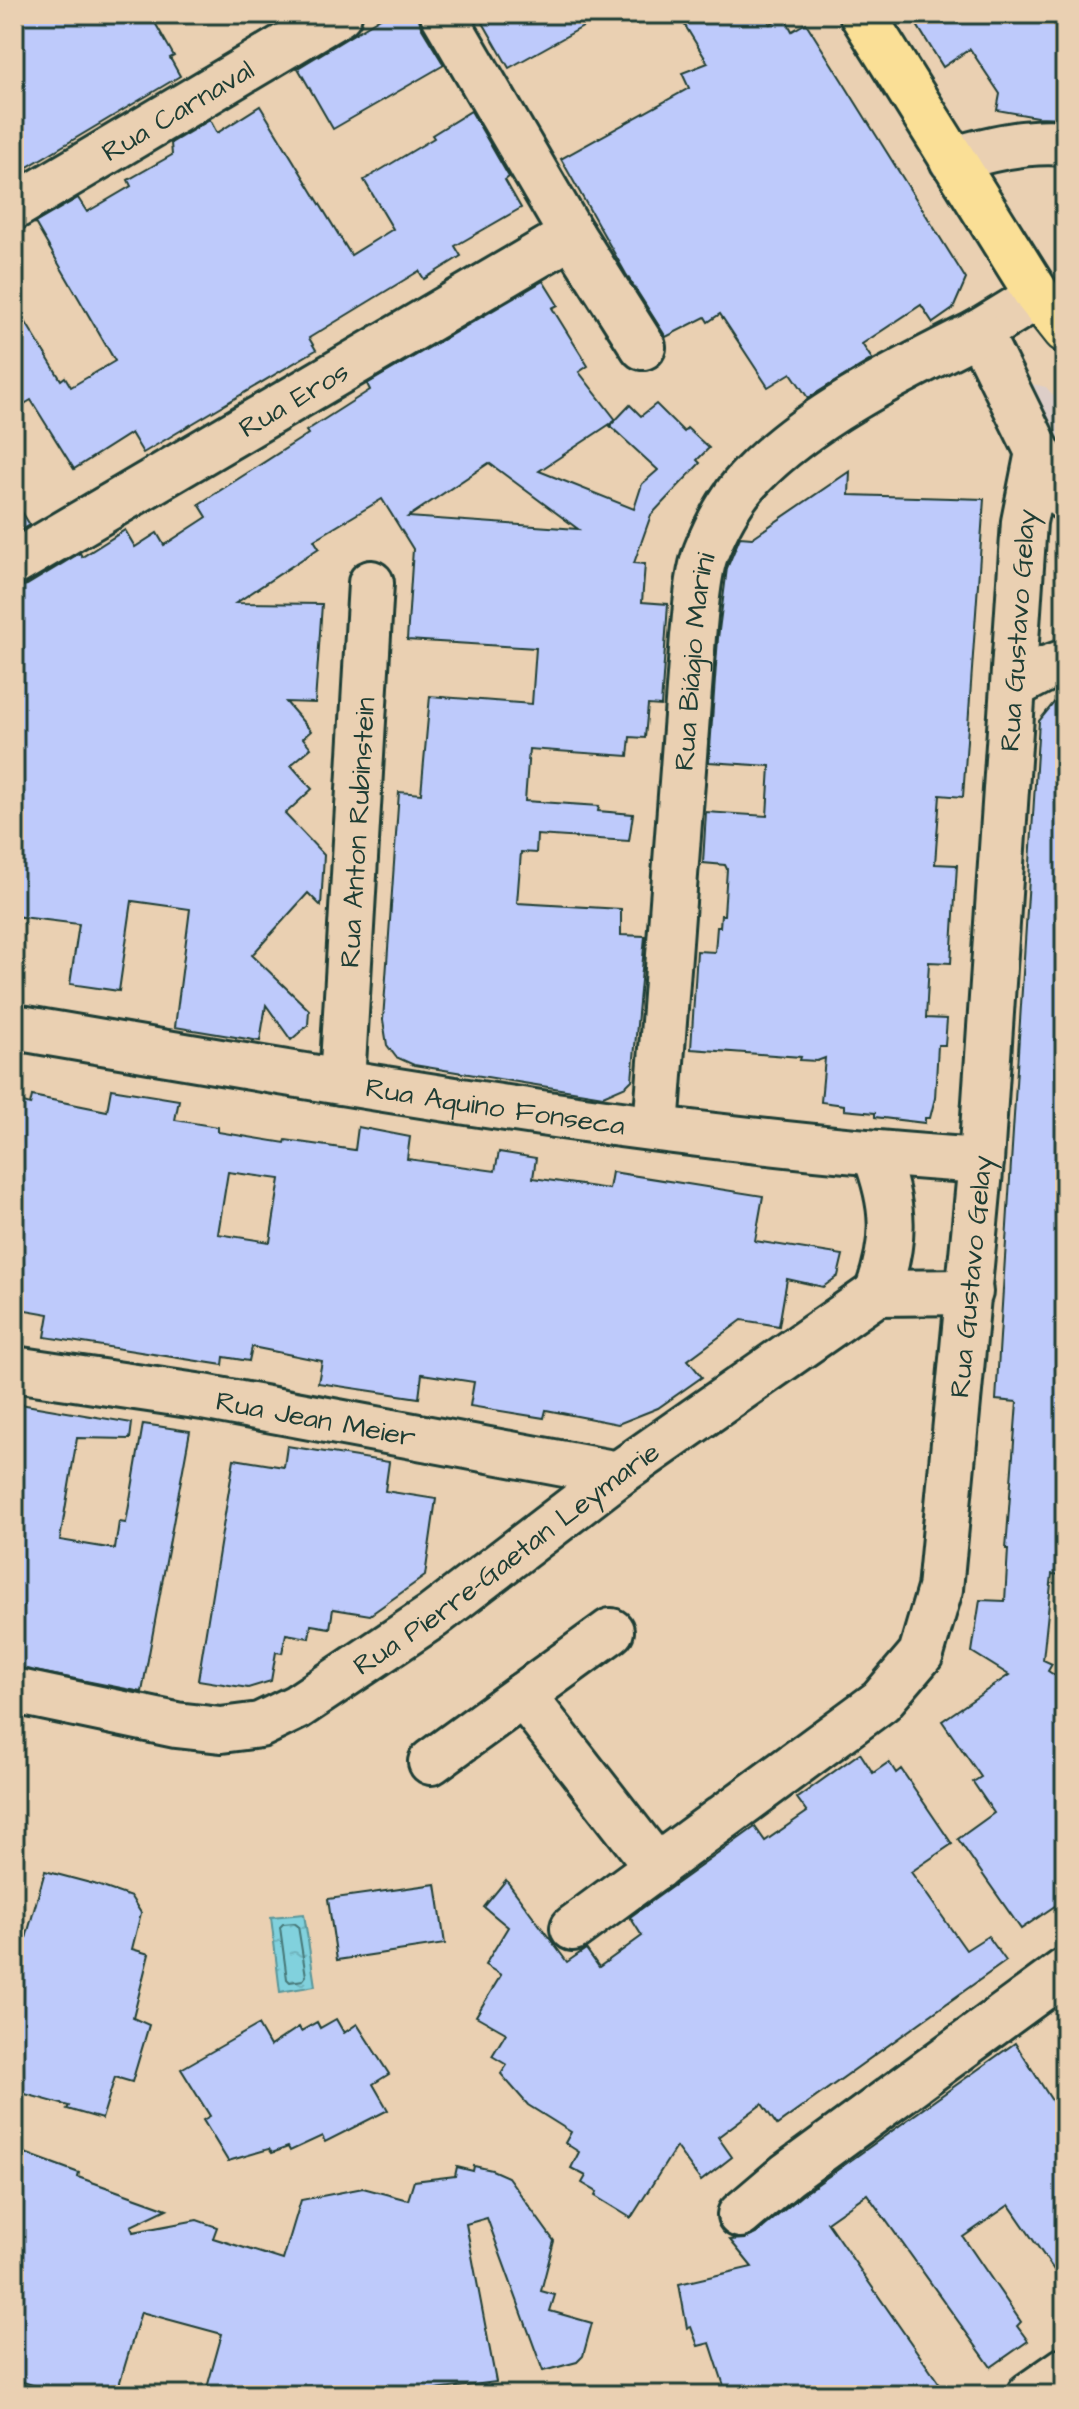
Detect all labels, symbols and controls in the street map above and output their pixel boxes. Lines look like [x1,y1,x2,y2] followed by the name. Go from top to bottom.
[95,51,261,172] street label: Rua Carnaval
[232,353,356,448] street label: Rua Eros
[991,506,1049,753] street label: Rua Gustavo Gelay
[665,547,725,772] street label: Rua Biágio Marini
[331,696,385,969] street label: Rua Anton Rubinstein
[363,1068,627,1146] street label: Rua Aquino Fonseca
[940,1154,1004,1399] street label: Rua Gustavo Gelay
[213,1382,419,1457] street label: Rua Jean Meier
[346,1433,668,1685] street label: Rua Pierre-Gaetan Leymarie

